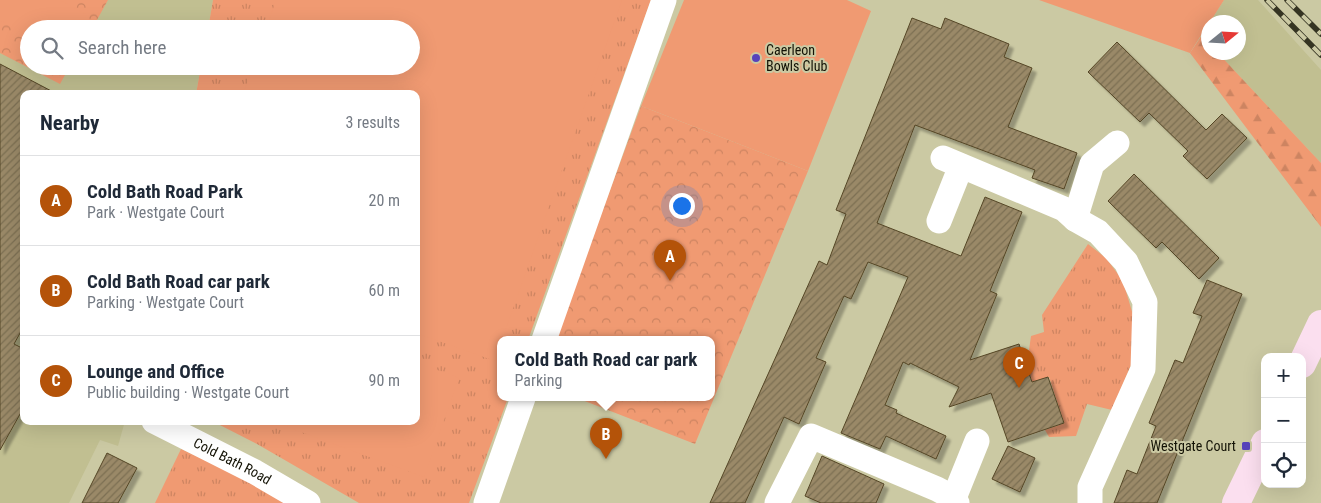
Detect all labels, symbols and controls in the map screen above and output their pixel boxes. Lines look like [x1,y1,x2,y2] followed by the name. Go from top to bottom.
[1201,15,1246,60] north arrow
[20,20,420,75] search box
[38,34,66,62] icon: search
[78,36,166,59] text: Search here
[766,42,827,74] place label: Caerleon Bowls Club
[750,52,762,64] marker: Caerleon Bowls Club
[40,111,99,135] text: Nearby
[345,113,400,132] text: 3 results
[87,180,243,203] text: Cold Bath Road Park
[51,191,61,210] text: A
[368,191,400,210] text: 20 m
[669,193,695,219] your location
[87,203,225,222] text: Park · Westgate Court
[654,240,686,281] pin: A
[87,270,270,293] text: Cold Bath Road car park
[52,281,60,300] text: B
[368,281,400,300] text: 60 m
[87,293,244,312] text: Parking · Westgate Court
[497,336,715,401] popup
[1003,347,1035,388] pin: C
[515,348,697,371] text: Cold Bath Road car park
[1261,353,1306,488] map controls
[1261,353,1306,398] button: +
[87,360,224,383] text: Lounge and Office
[51,371,61,390] text: C
[368,371,400,390] text: 90 m
[515,371,562,390] text: Parking
[87,383,289,402] text: Public building · Westgate Court
[1261,398,1306,443] button: −
[590,418,622,459] pin: B
[191,434,274,488] street label: Cold Bath Road
[1150,438,1236,454] place label: Westgate Court
[1240,440,1252,452] marker: Westgate Court
[1261,443,1306,488] button: locate

